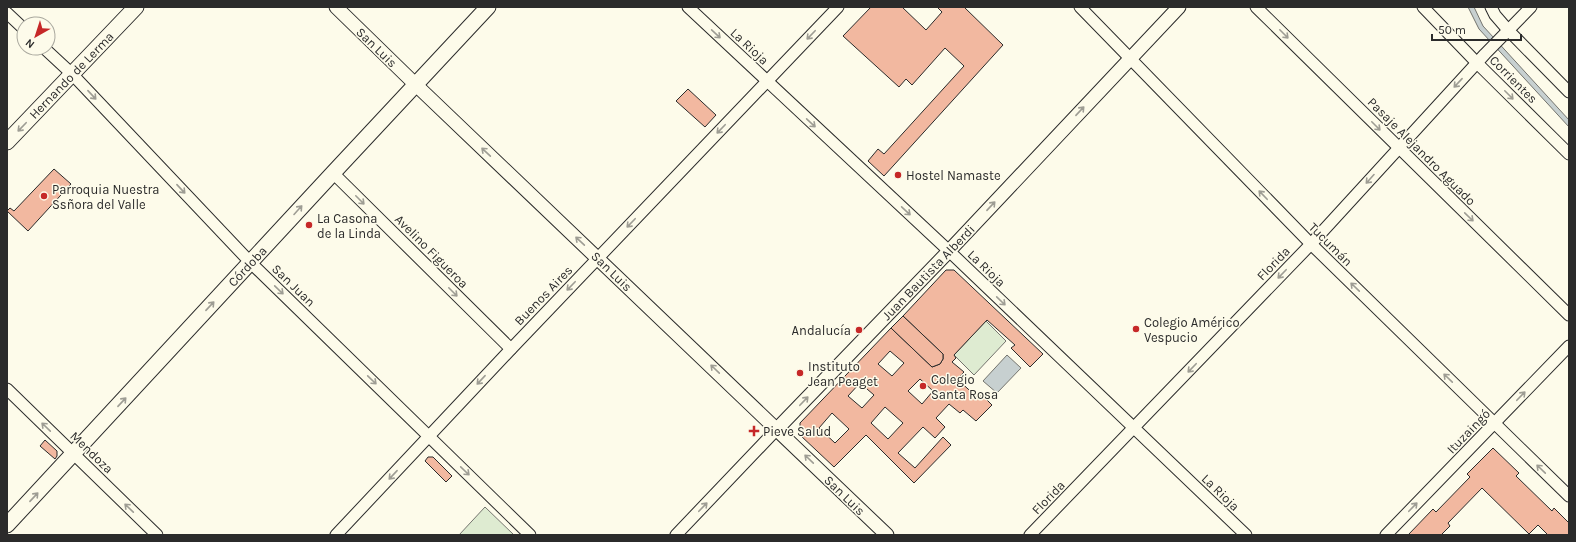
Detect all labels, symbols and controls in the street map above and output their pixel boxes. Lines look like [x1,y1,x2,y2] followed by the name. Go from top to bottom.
[16,16,56,56] north arrow
[1432,16,1521,42] scale bar
[1438,23,1466,37] text: 50 m
[353,24,400,70] street label: San Luis
[728,25,772,68] street label: La Rioja
[26,29,117,122] street label: Hernando de Lerma
[711,29,721,38] one-way arrow
[806,30,816,40] one-way arrow
[1279,30,1289,39] one-way arrow
[23,36,37,51] text: N
[1487,52,1541,106] street label: Corrientes
[1454,78,1463,88] one-way arrow
[87,90,97,100] one-way arrow
[1504,90,1514,100] one-way arrow
[1365,94,1479,208] street label: Pasaje Alejandro Aguado
[1075,106,1085,116] one-way arrow
[806,118,816,127] one-way arrow
[1371,121,1381,131] one-way arrow
[17,122,27,132] one-way arrow
[716,124,726,134] one-way arrow
[481,147,491,156] one-way arrow
[906,168,1001,183] place label: Hostel Namaste
[893,170,903,180] marker: Hostel Namaste
[1366,174,1375,184] one-way arrow
[52,182,159,212] place label: Parroquia Nuestra Ssñora del Valle
[177,184,186,194] one-way arrow
[1258,190,1268,200] one-way arrow
[39,191,49,201] marker: Parroquia Nuestra Ssñora del Valle
[355,195,365,205] one-way arrow
[986,201,996,211] one-way arrow
[294,205,303,216] one-way arrow
[901,207,911,216] one-way arrow
[317,211,381,241] place label: La Casona de la Linda
[392,212,471,291] street label: Avelino Figueroa
[1464,212,1474,222] one-way arrow
[627,218,636,228] one-way arrow
[304,220,314,230] marker: La Casona de la Linda
[1306,220,1355,269] street label: Tucumán
[879,222,978,323] street label: Juan Bautista Alberdi
[575,236,585,246] one-way arrow
[225,243,270,290] street label: Córdoba
[1254,243,1293,283] street label: Florida
[965,247,1009,290] street label: La Rioja
[588,248,635,294] street label: San Luis
[269,261,318,310] street label: San Juan
[511,262,576,328] street label: Buenos Aires
[1277,269,1287,279] one-way arrow
[566,281,576,291] one-way arrow
[1350,282,1360,292] one-way arrow
[274,285,284,295] one-way arrow
[448,287,458,296] one-way arrow
[996,296,1006,306] one-way arrow
[206,301,215,311] one-way arrow
[1144,315,1240,345] place label: Colegio Américo Vespucio
[792,323,851,338] place label: Andalucía
[1131,324,1141,334] marker: Colegio Américo Vespucio
[854,325,864,335] marker: Andalucía
[808,359,878,389] place label: Instituto Jean Peaget
[1187,363,1197,373] one-way arrow
[710,364,720,374] one-way arrow
[795,368,805,378] marker: Instituto Jean Peaget
[931,372,998,402] place label: Colegio Santa Rosa
[1443,373,1453,383] one-way arrow
[367,375,377,385] one-way arrow
[477,375,486,385] one-way arrow
[918,381,928,391] marker: Colegio Santa Rosa
[1516,391,1526,401] one-way arrow
[118,396,127,407] one-way arrow
[800,396,809,406] one-way arrow
[1444,406,1493,457] street label: Ituzaingó
[41,422,51,432] one-way arrow
[763,424,831,439] place label: Pieve Salud
[748,425,760,437] marker: Pieve Salud
[67,428,116,476] street label: Mendoza
[804,455,814,464] one-way arrow
[1536,464,1546,474] one-way arrow
[460,466,470,476] one-way arrow
[388,470,398,480] one-way arrow
[1199,471,1243,514] street label: La Rioja
[821,472,868,518] street label: San Luis
[1029,477,1068,517] street label: Florida
[29,492,39,502] one-way arrow
[698,502,708,512] one-way arrow
[1408,502,1418,512] one-way arrow
[124,503,134,513] one-way arrow

